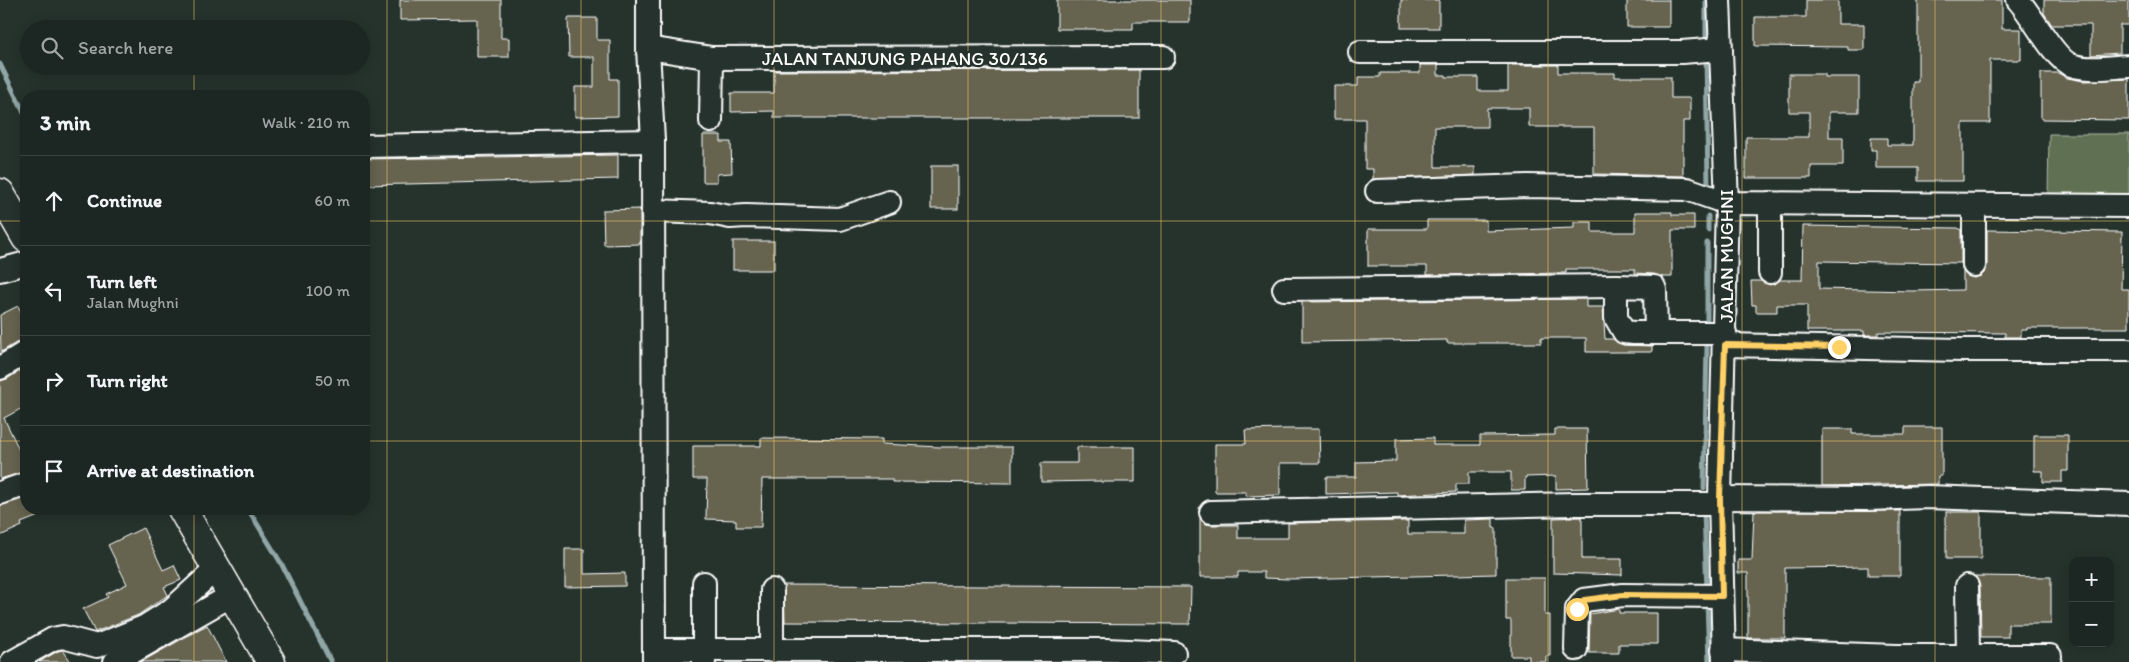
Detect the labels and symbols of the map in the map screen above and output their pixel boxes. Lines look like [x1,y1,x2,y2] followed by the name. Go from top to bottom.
[762,47,1048,70] street label: JALAN TANJUNG PAHANG 30/136
[1715,189,1738,323] street label: JALAN MUGHNI
[1828,336,1851,359] route end
[1566,598,1589,621] route start

